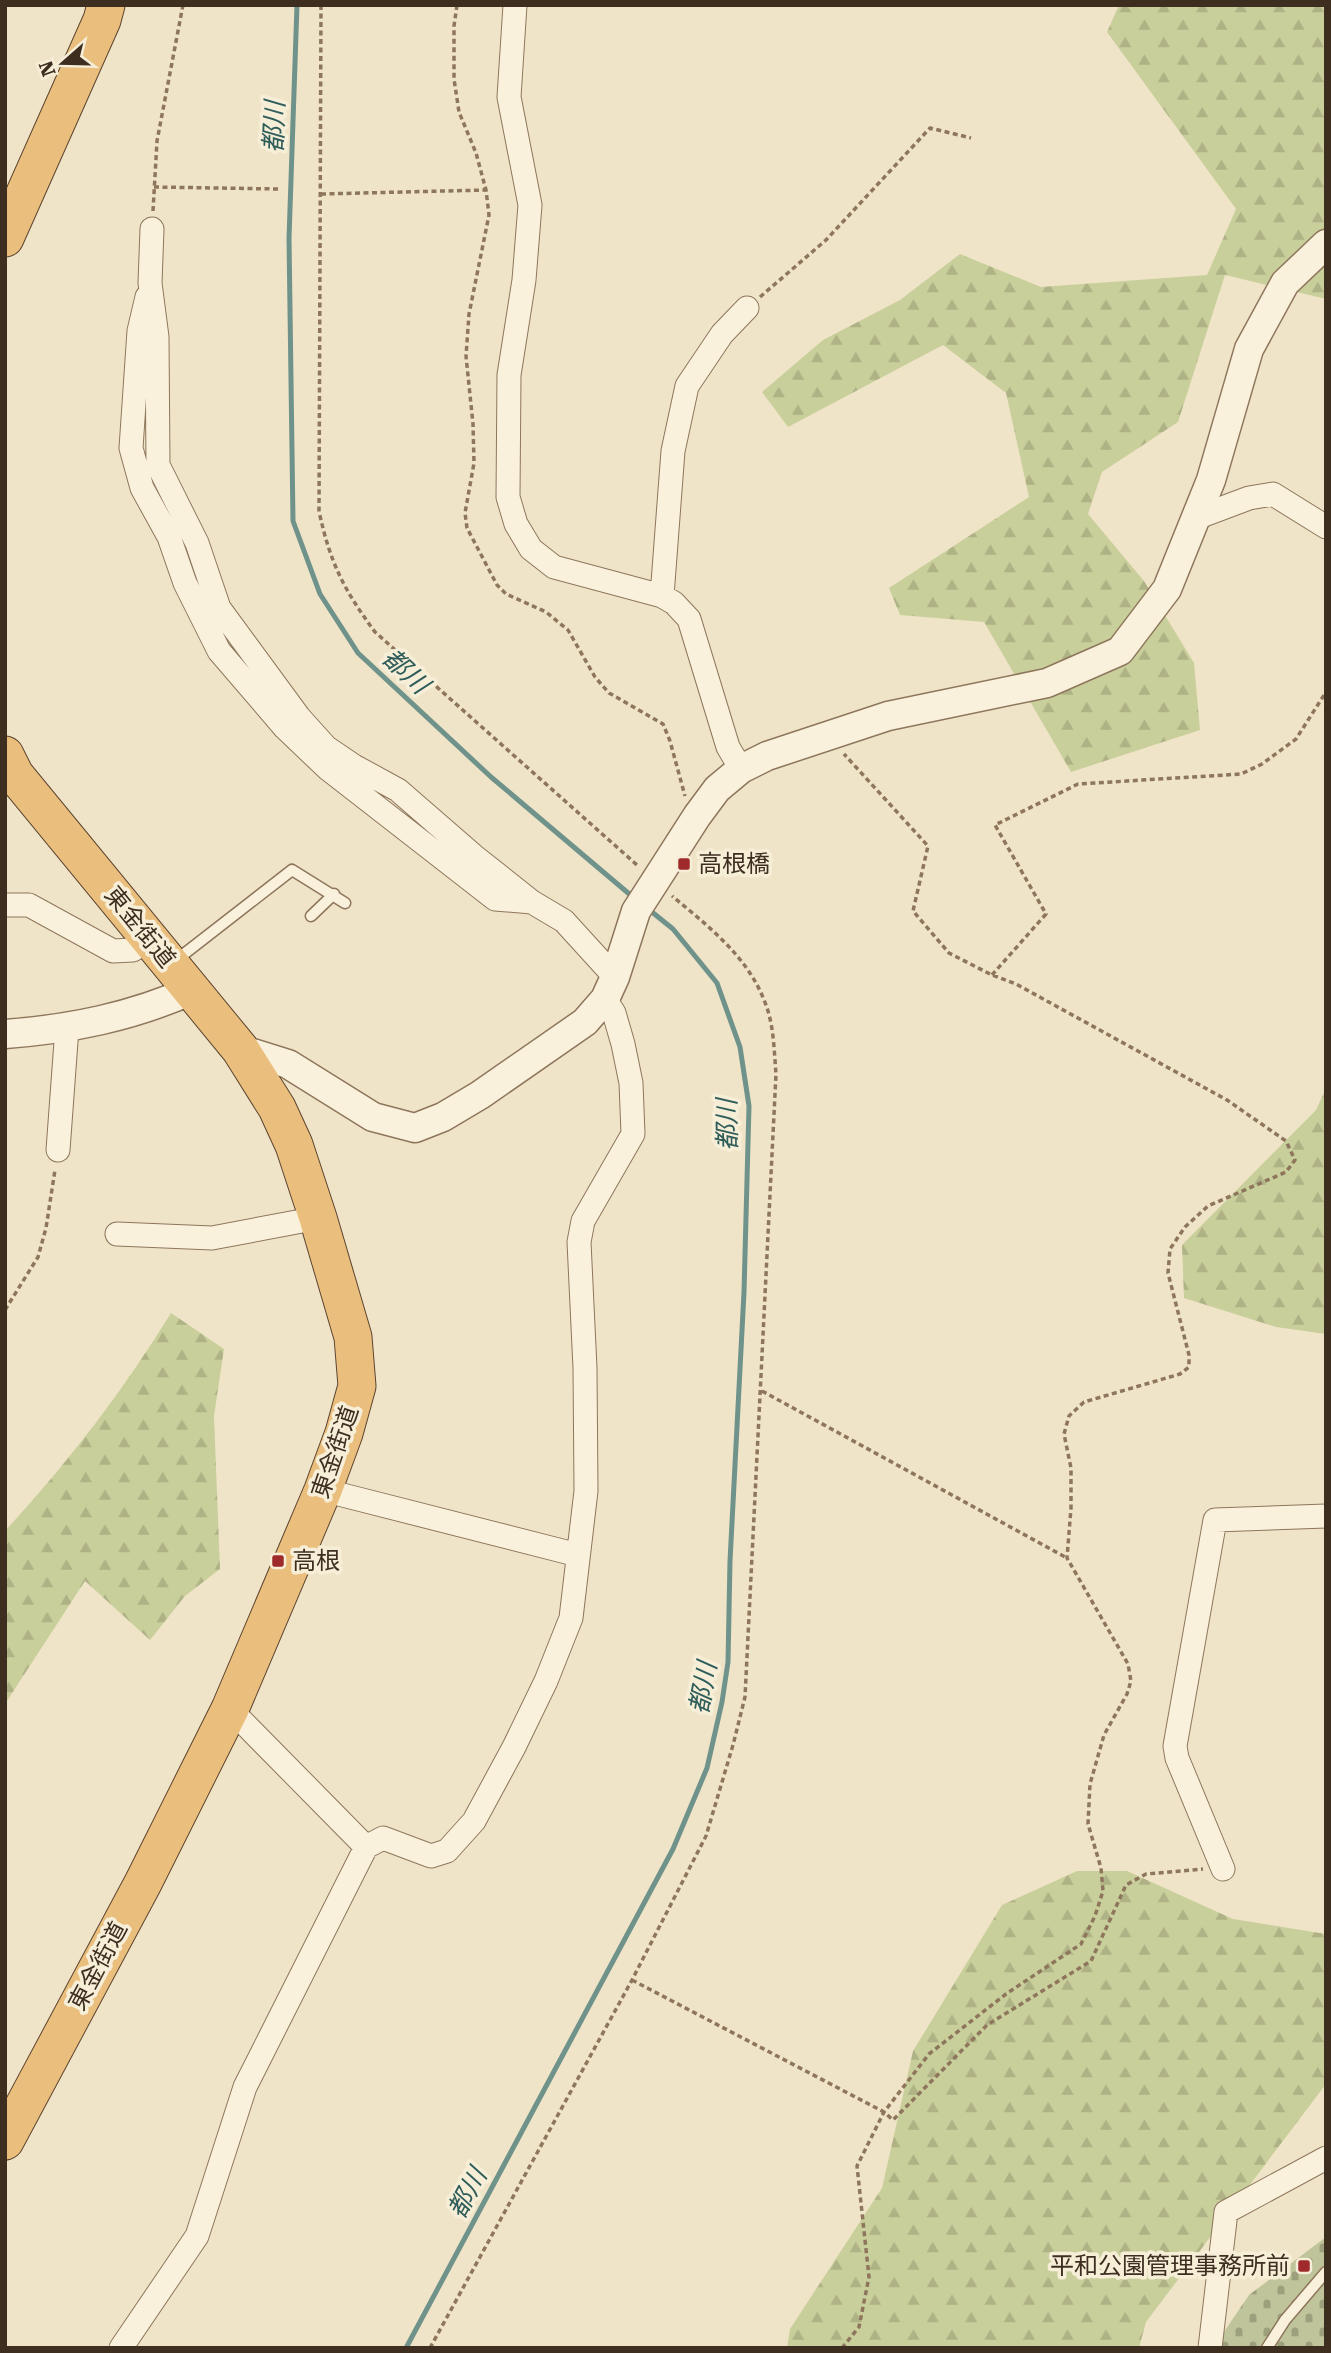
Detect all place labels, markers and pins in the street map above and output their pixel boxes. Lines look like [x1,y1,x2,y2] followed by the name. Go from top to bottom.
[698,850,770,878] place label: 高根橋
[676,856,692,872] marker: 高根橋
[292,1547,340,1575] place label: 高根
[270,1553,286,1569] marker: 高根
[1050,2252,1290,2280] place label: 平和公園管理事務所前
[1296,2258,1312,2274] marker: 平和公園管理事務所前

